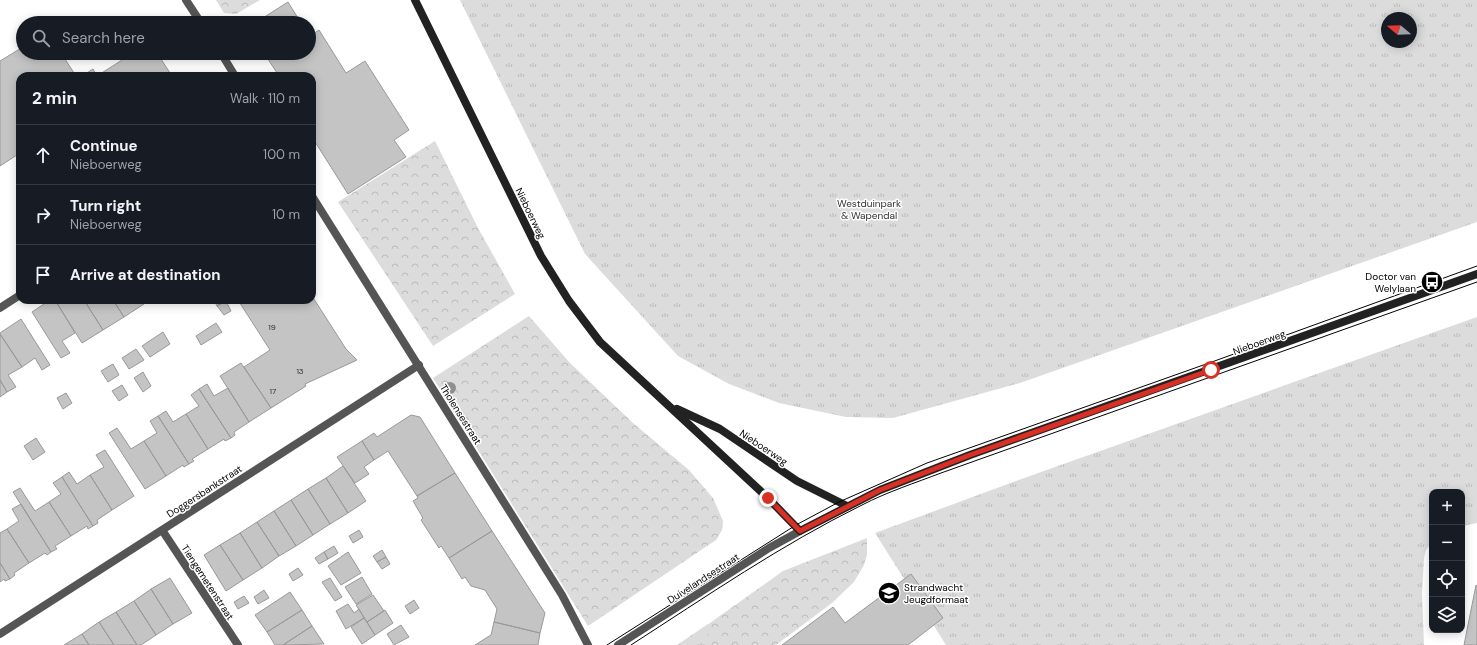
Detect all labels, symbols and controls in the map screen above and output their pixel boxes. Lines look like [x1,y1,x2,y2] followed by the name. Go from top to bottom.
[1381,12,1417,48] north arrow
[16,16,316,60] search box
[30,27,52,49] icon: search
[62,28,145,48] text: Search here
[32,87,77,109] text: 2 min
[230,90,300,107] text: Walk · 110 m
[70,136,138,156] text: Continue
[32,144,54,166] icon: ahead
[263,146,300,163] text: 100 m
[70,156,142,173] text: Nieboerweg
[513,186,549,241] street label: Nieboerweg
[70,196,141,216] text: Turn right
[837,197,901,222] park label: Westduinpark & Wapendal
[32,204,54,226] icon: right
[272,206,300,223] text: 10 m
[70,216,142,233] text: Nieboerweg
[32,264,54,286] icon: arrive
[70,265,221,285] text: Arrive at destination
[1419,269,1445,295] bus stop icon: Doctor van Welylaan
[1365,270,1416,295] place label: Doctor van Welylaan
[268,322,276,332] house number: 19
[1231,327,1288,358] street label: Nieboerweg
[1202,361,1220,379] route start
[296,366,304,376] house number: 13
[437,382,484,447] street label: Tholensestraat
[270,386,276,396] house number: 17
[737,427,791,468] street label: Nieboerweg
[164,462,244,521] street label: Doggersbankstraat
[759,489,777,507] route end
[1429,489,1465,633] map controls
[1429,489,1465,525] button: +
[1429,525,1465,561] button: −
[178,542,237,622] street label: Tiengemetenstraat
[665,550,742,607] street label: Duivelandsestraat
[1429,561,1465,597] button: locate
[876,580,902,606] school or university icon: Strandwacht Jeugdformaat
[904,581,969,606] place label: Strandwacht Jeugdformaat
[1429,597,1465,633] button: layers

